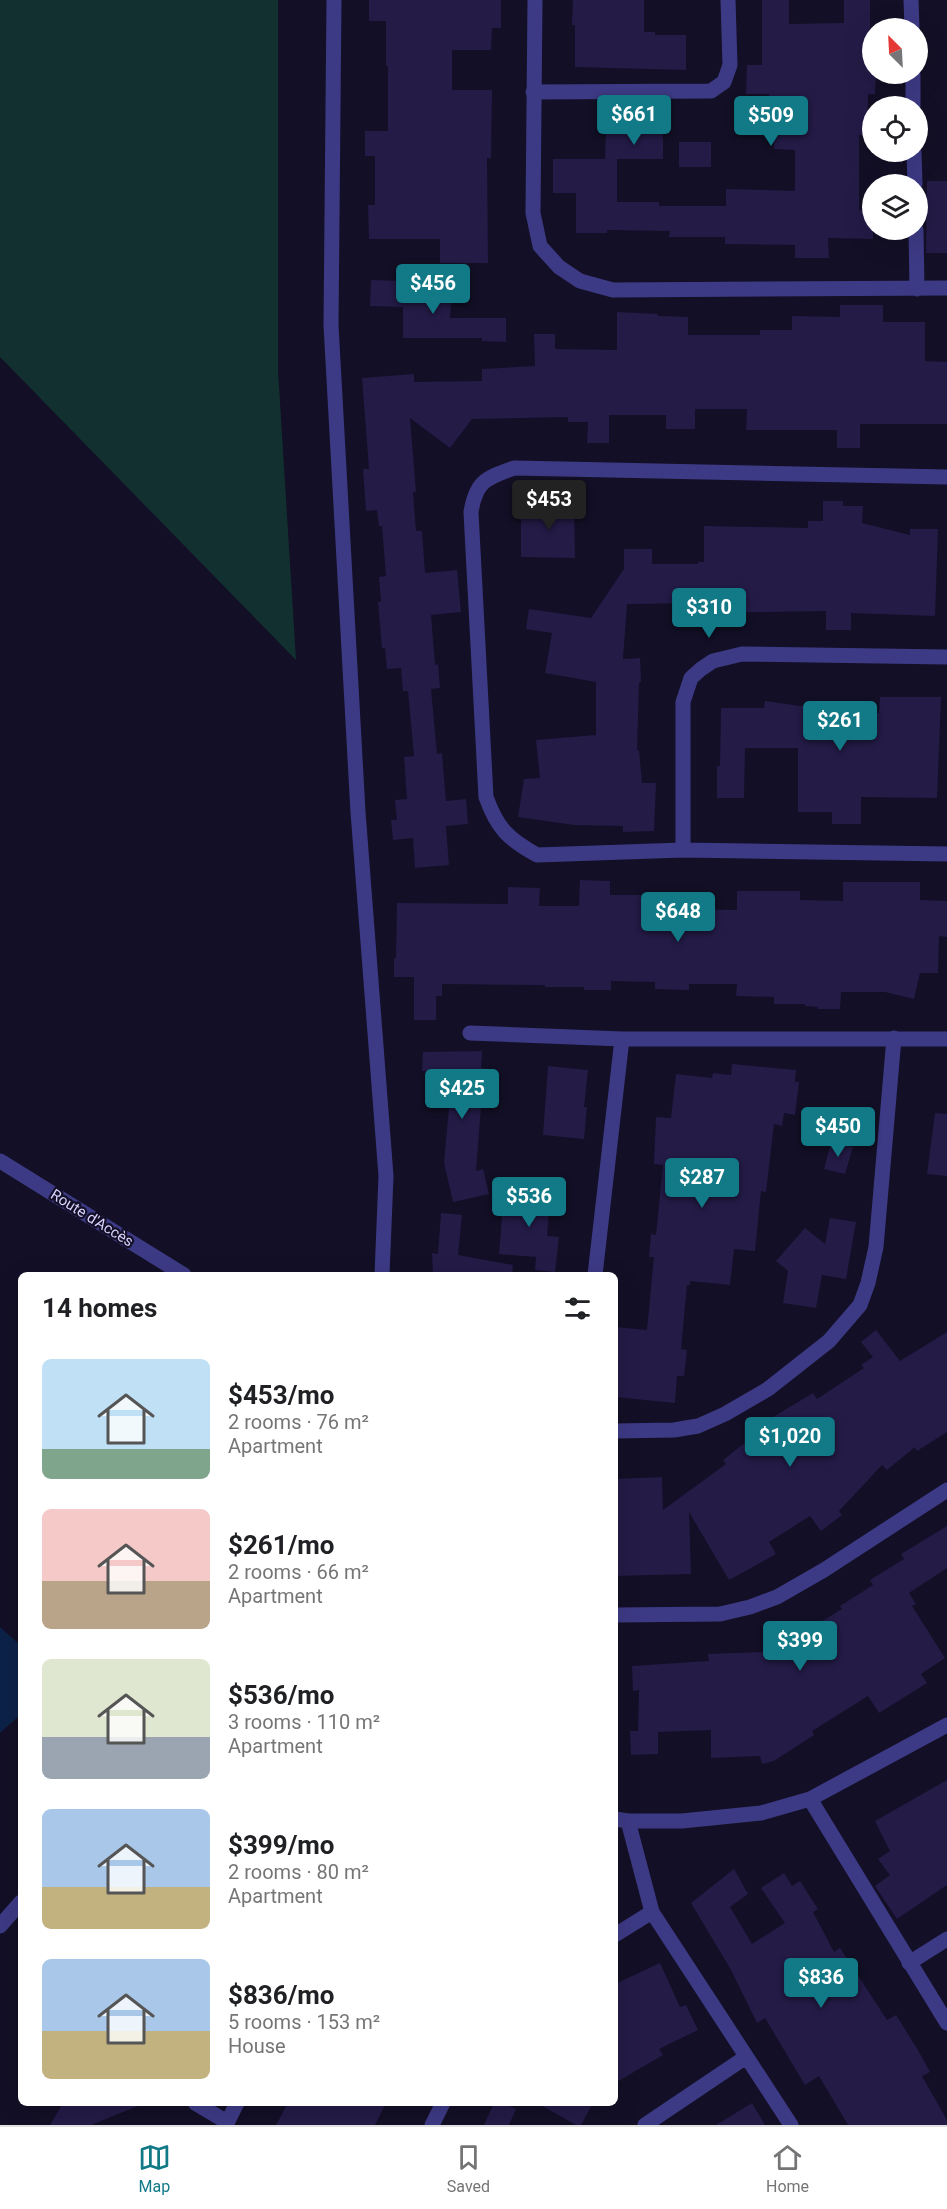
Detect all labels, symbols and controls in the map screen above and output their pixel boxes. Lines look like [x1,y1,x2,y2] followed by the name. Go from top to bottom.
[862,18,928,84] north arrow
[862,18,928,240] map controls
[598,95,670,146] pin: $661
[735,96,807,147] pin: $509
[862,96,928,162] button: locate
[611,102,657,126] text: $661
[748,103,794,127] text: $509
[862,174,928,240] button: layers
[397,264,469,315] pin: $456
[410,271,456,295] text: $456
[513,480,585,531] pin: $453
[526,487,572,511] text: $453
[673,588,745,639] pin: $310
[686,595,732,619] text: $310
[804,701,876,752] pin: $261
[817,708,863,732] text: $261
[642,892,714,943] pin: $648
[655,899,701,923] text: $648
[426,1069,498,1120] pin: $425
[439,1076,485,1100] text: $425
[802,1107,874,1158] pin: $450
[815,1114,861,1138] text: $450
[666,1158,738,1209] pin: $287
[679,1165,725,1189] text: $287
[493,1177,565,1228] pin: $536
[506,1184,552,1208] text: $536
[47,1185,137,1251] street label: Route d'Accès
[561,1292,594,1325] icon: filters
[42,1293,157,1323] text: 14 homes
[228,1380,335,1410] text: $453/mo
[90,1383,162,1455] icon: home
[228,1410,369,1434] text: 2 rooms · 76 m²
[741,1417,839,1468] pin: $1,020
[759,1424,821,1448] text: $1,020
[228,1434,323,1458] text: Apartment
[228,1530,335,1560] text: $261/mo
[90,1533,162,1605] icon: home
[228,1560,369,1584] text: 2 rooms · 66 m²
[228,1584,323,1608] text: Apartment
[764,1621,836,1672] pin: $399
[777,1628,823,1652] text: $399
[228,1680,335,1710] text: $536/mo
[90,1683,162,1755] icon: home
[228,1710,380,1734] text: 3 rooms · 110 m²
[228,1734,323,1758] text: Apartment
[228,1830,335,1860] text: $399/mo
[90,1833,162,1905] icon: home
[228,1860,369,1884] text: 2 rooms · 80 m²
[228,1884,323,1908] text: Apartment
[785,1958,857,2009] pin: $836
[798,1965,844,1989] text: $836
[228,1980,335,2010] text: $836/mo
[90,1983,162,2055] icon: home
[228,2010,380,2034] text: 5 rooms · 153 m²
[228,2034,286,2058] text: House
[138,2141,171,2196] tab: Map
[447,2141,490,2196] tab: Saved
[766,2141,809,2196] tab: Home

